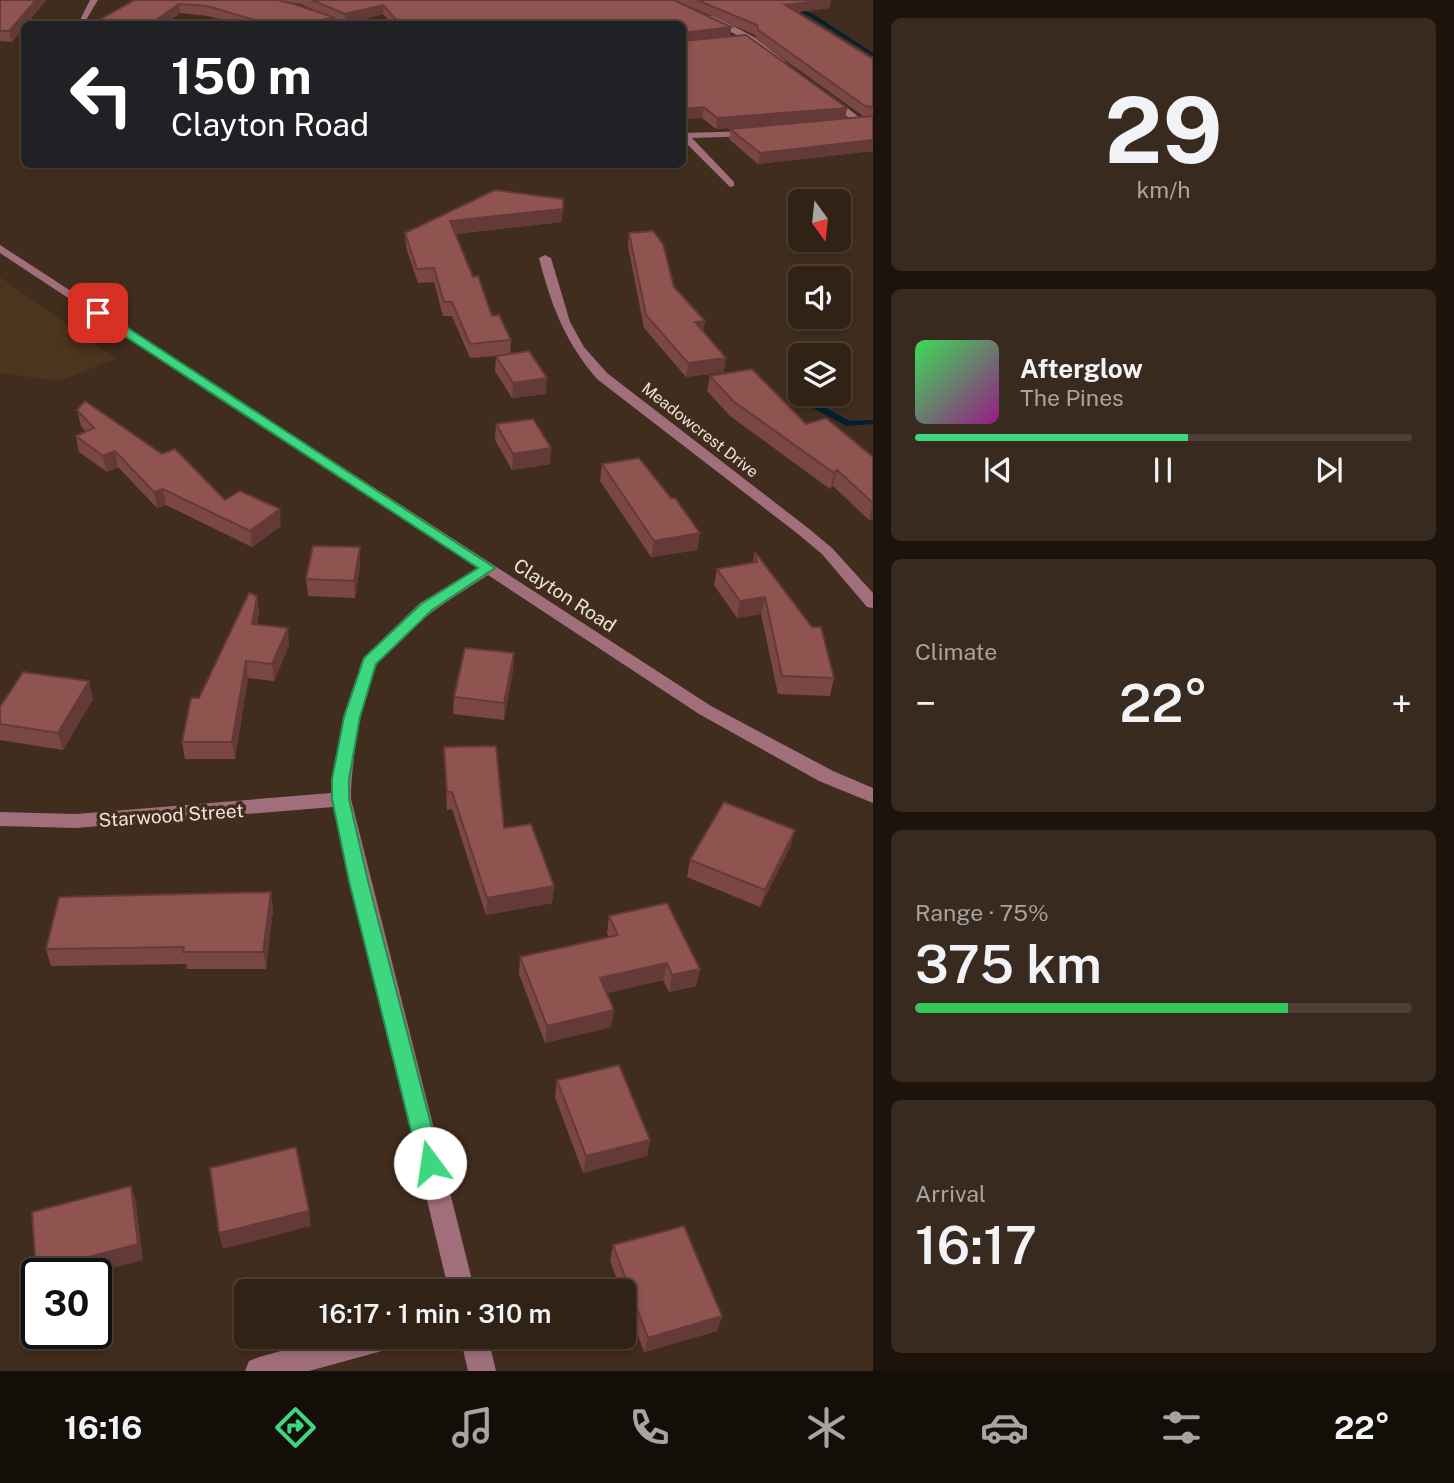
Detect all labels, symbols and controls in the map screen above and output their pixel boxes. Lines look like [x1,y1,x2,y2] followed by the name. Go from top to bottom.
[171,47,312,105] text: 150 m
[56,49,147,140] icon: left
[1105,77,1222,183] text: 29
[171,106,369,143] text: Clayton Road
[1136,176,1191,203] text: km/h
[788,189,850,252] north arrow
[788,189,851,406] map controls
[788,266,851,329] button: sound
[68,283,128,343] pin
[79,294,117,332] icon: arrive
[788,343,851,406] button: layers
[1020,353,1143,384] text: Afterglow
[638,379,762,481] street label: Meadowcrest Drive
[1020,384,1124,411] text: The Pines
[979,451,1017,489] icon: previous
[1144,451,1182,489] icon: pause
[1310,451,1348,489] icon: next
[510,554,620,636] street label: Clayton Road
[915,638,997,665] text: Climate
[1119,673,1208,734] text: 22°
[915,681,936,726] text: −
[1391,681,1412,726] text: +
[98,799,244,831] street label: Starwood Street
[915,899,1049,926] text: Range · 75%
[915,934,1102,995] text: 375 km
[393,1126,467,1200] position arrow
[915,1180,986,1207] text: Arrival
[915,1215,1037,1276] text: 16:17
[21,1258,112,1349] speed limit sign: 30
[319,1298,551,1329] text: 16:17 · 1 min · 310 m
[271,1403,320,1452] icon: directions
[448,1403,497,1452] icon: music
[625,1403,674,1452] icon: phone
[802,1403,851,1452] icon: climate
[980,1403,1029,1452] icon: car
[1157,1403,1206,1452] icon: filters
[64,1409,142,1446] text: 16:16
[1334,1409,1390,1446] text: 22°

